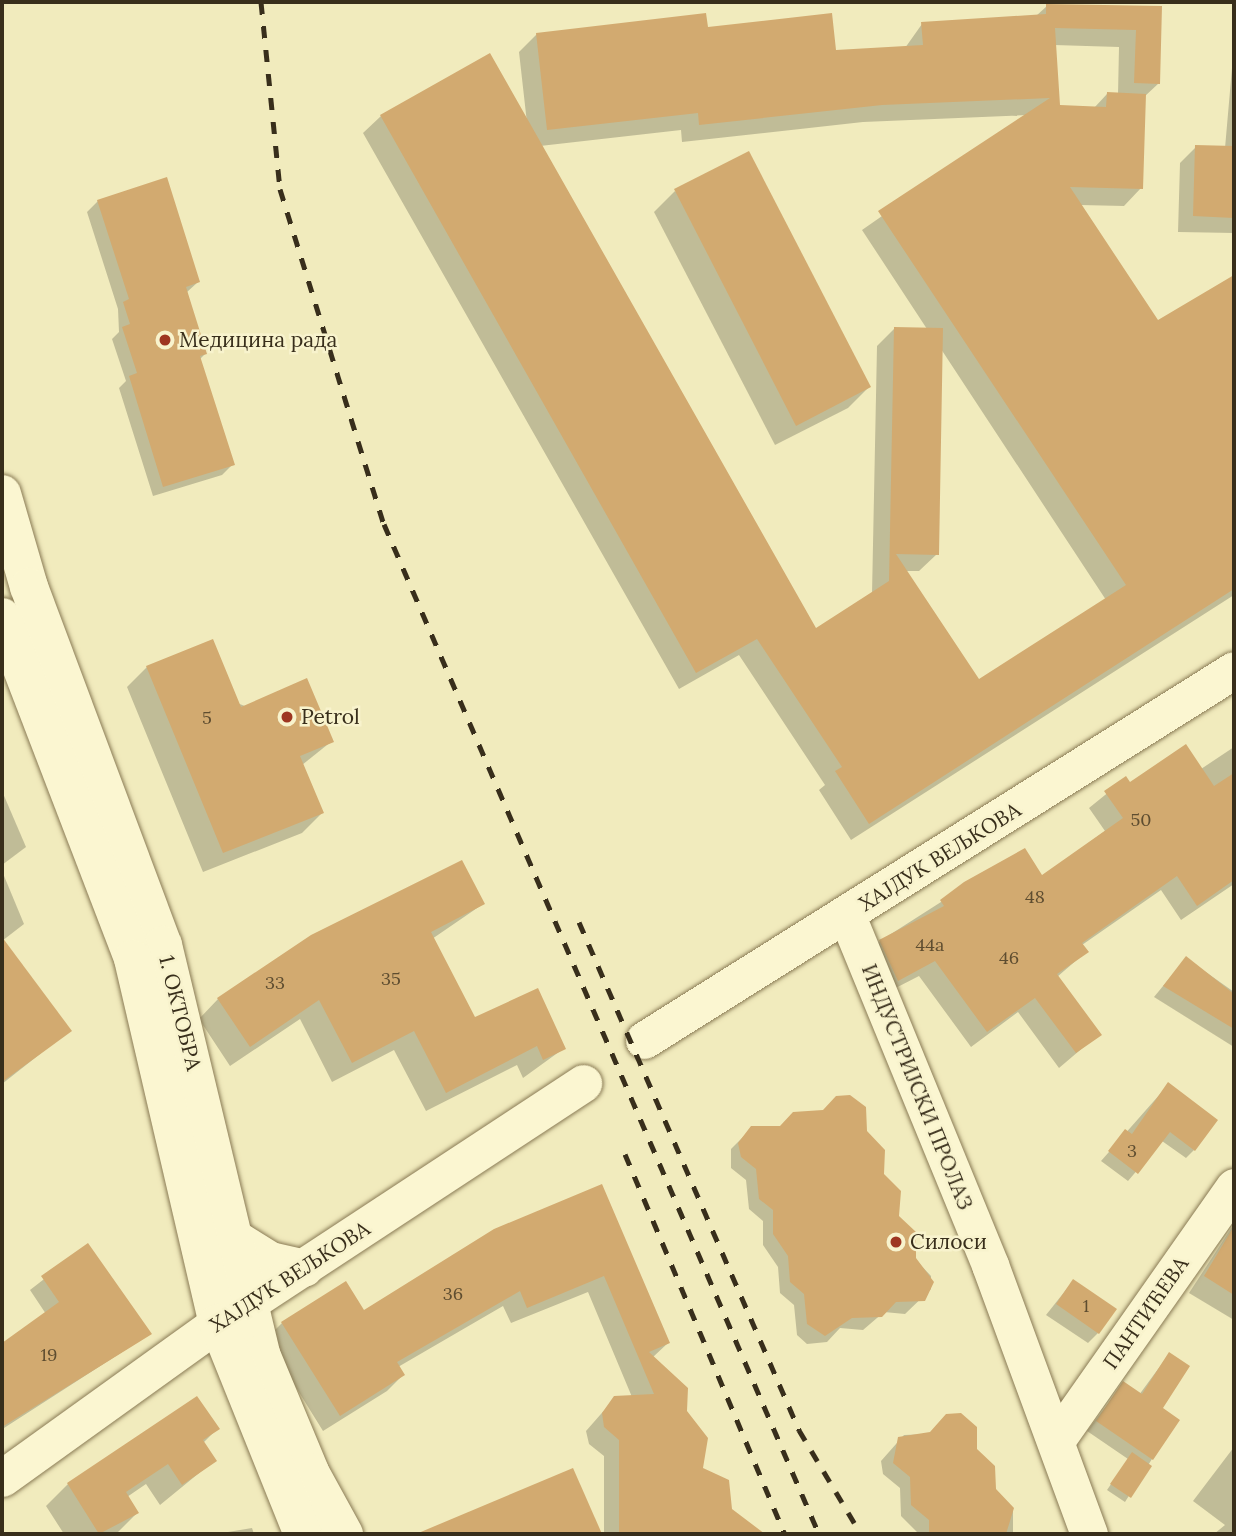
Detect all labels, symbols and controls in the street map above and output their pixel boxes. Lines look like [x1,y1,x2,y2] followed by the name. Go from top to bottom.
[179,327,337,353] place label: Медицина рада
[157,332,173,348] marker: Медицина рада
[301,704,360,730] place label: Petrol
[202,707,212,729] house number: 5
[279,709,295,725] marker: Petrol
[855,797,1025,917] street label: ХАЈДУК ВЕЉКОВА
[1131,809,1151,831] house number: 50
[1025,886,1045,908] house number: 48
[916,934,944,956] house number: 44a
[999,947,1019,969] house number: 46
[154,953,206,1073] street label: 1. ОКТОБРА
[856,961,978,1213] street label: ИНДУСТРИЈСКИ ПРОЛАЗ
[381,968,401,990] house number: 35
[265,972,285,994] house number: 33
[1127,1140,1137,1162] house number: 3
[205,1216,375,1338] street label: ХАЈДУК ВЕЉКОВА
[910,1229,987,1255] place label: Силоси
[888,1234,904,1250] marker: Силоси
[1098,1252,1194,1374] street label: ПАНТИЋЕВА
[443,1283,463,1305] house number: 36
[1083,1295,1089,1317] house number: 1
[41,1344,57,1366] house number: 19

